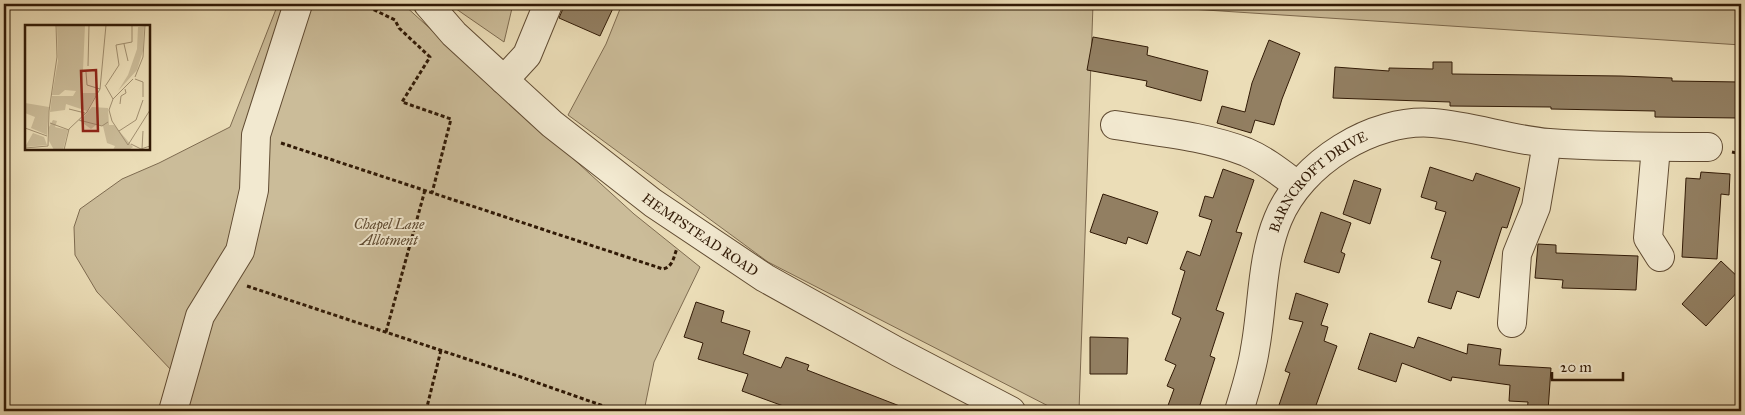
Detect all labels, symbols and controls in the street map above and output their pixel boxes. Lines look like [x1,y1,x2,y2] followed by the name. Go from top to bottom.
[25,25,150,150] inset map
[1265,127,1370,235] street label: BARNCROFT DRIVE
[639,189,762,280] street label: HEMPSTEAD ROAD
[354,216,425,249] park label: Chapel Lane Allotment
[1552,350,1624,382] scale bar
[1560,358,1592,376] text: 20 m

